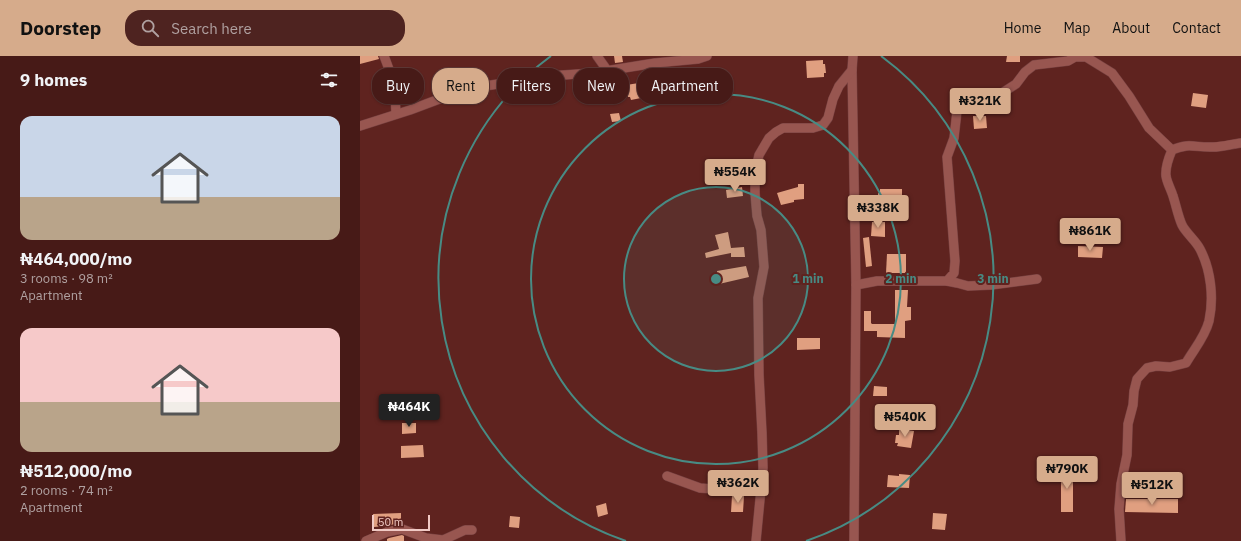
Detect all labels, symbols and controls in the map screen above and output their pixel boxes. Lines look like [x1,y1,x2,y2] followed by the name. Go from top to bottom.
[125,10,405,46] search box
[20,16,101,40] text: Doorstep
[139,17,161,39] icon: search
[171,19,252,38] text: Search here
[1004,19,1041,37] text: Home
[1063,19,1090,37] text: Map
[1112,19,1150,37] text: About
[1172,19,1221,37] text: Contact
[372,68,424,104] chip: Buy
[432,68,489,104] chip: Rent
[497,68,565,104] chip: Filters
[573,68,629,104] chip: New
[637,68,733,104] chip: Apartment
[20,69,87,91] text: 9 homes
[318,69,340,91] icon: filters
[952,88,1008,122] pin: ₦321K
[959,92,1001,109] text: ₦321K
[144,142,216,214] icon: home
[707,159,763,193] pin: ₦554K
[714,163,756,180] text: ₦554K
[850,195,906,229] pin: ₦338K
[857,199,899,216] text: ₦338K
[1062,218,1118,252] pin: ₦861K
[1069,222,1111,239] text: ₦861K
[20,248,132,270] text: ₦464,000/mo
[20,270,113,287] text: 3 rooms · 98 m²
[792,271,824,286] text: 1 min
[885,271,917,286] text: 2 min
[977,271,1009,286] text: 3 min
[709,272,723,286] centre of rings
[20,287,83,304] text: Apartment
[144,354,216,426] icon: home
[381,394,437,428] pin: ₦464K
[388,398,430,415] text: ₦464K
[877,404,933,438] pin: ₦540K
[884,408,926,425] text: ₦540K
[1039,456,1095,490] pin: ₦790K
[20,460,132,482] text: ₦512,000/mo
[1046,460,1088,477] text: ₦790K
[710,470,766,504] pin: ₦362K
[1124,472,1180,506] pin: ₦512K
[717,474,759,491] text: ₦362K
[1131,476,1173,493] text: ₦512K
[20,482,113,499] text: 2 rooms · 74 m²
[20,499,83,516] text: Apartment
[372,513,430,532] scale bar
[378,515,403,529] text: 50 m

